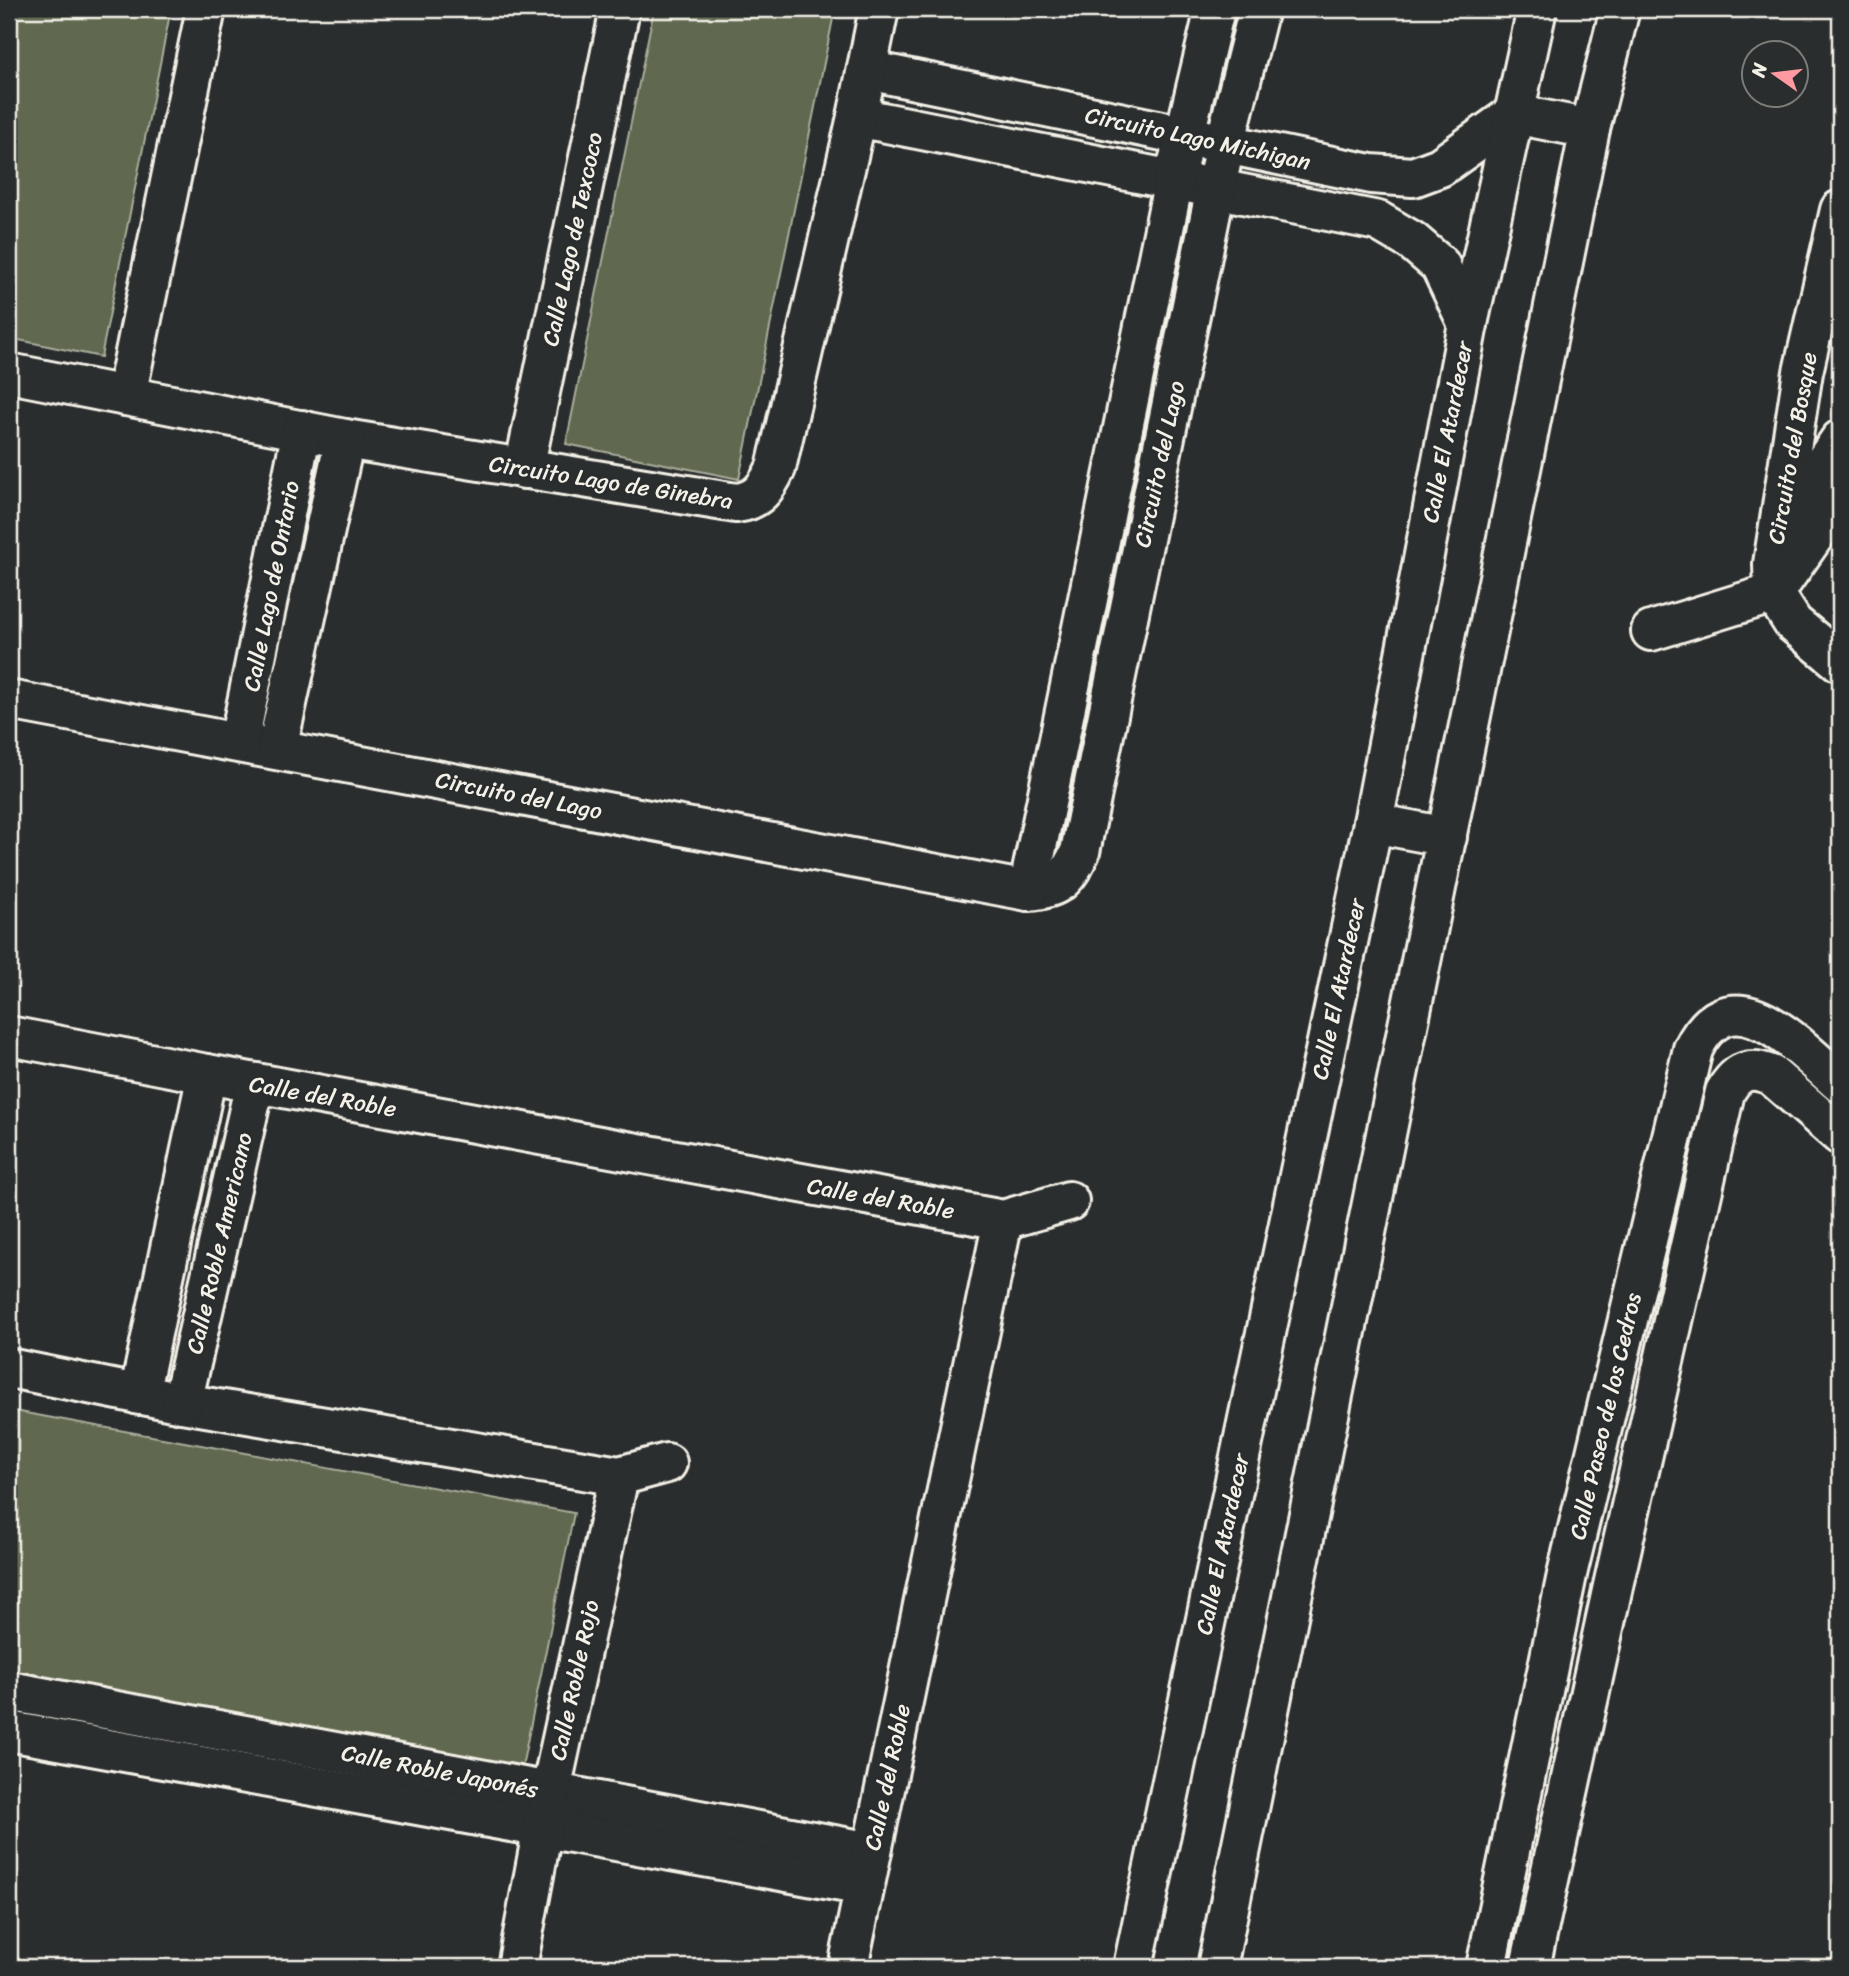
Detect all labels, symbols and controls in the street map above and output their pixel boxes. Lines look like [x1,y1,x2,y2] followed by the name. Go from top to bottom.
[1741,38,1811,108] north arrow
[1741,59,1777,81] text: N
[1081,95,1315,182] street label: Circuito Lago Michigan
[530,128,615,350] street label: Calle Lago de Texcoco
[1410,336,1485,526] street label: Calle El Atardecer
[1755,349,1830,547] street label: Circuito del Bosque
[1122,377,1197,551] street label: Circuito del Lago
[486,443,736,522] street label: Circuito Lago de Ginebra
[231,477,312,695] street label: Calle Lago de Ontario
[432,759,606,832] street label: Circuito del Lago
[1299,893,1378,1083] street label: Calle El Atardecer
[246,1063,400,1130] street label: Calle del Roble
[174,1128,265,1358] street label: Calle Roble Americano
[804,1165,958,1232] street label: Calle del Roble
[1557,1288,1654,1544] street label: Calle Paseo de los Cedros
[1183,1448,1262,1638] street label: Calle El Atardecer
[537,1596,611,1764] street label: Calle Roble Rojo
[852,1700,923,1854] street label: Calle del Roble
[338,1732,542,1811] street label: Calle Roble Japonés

